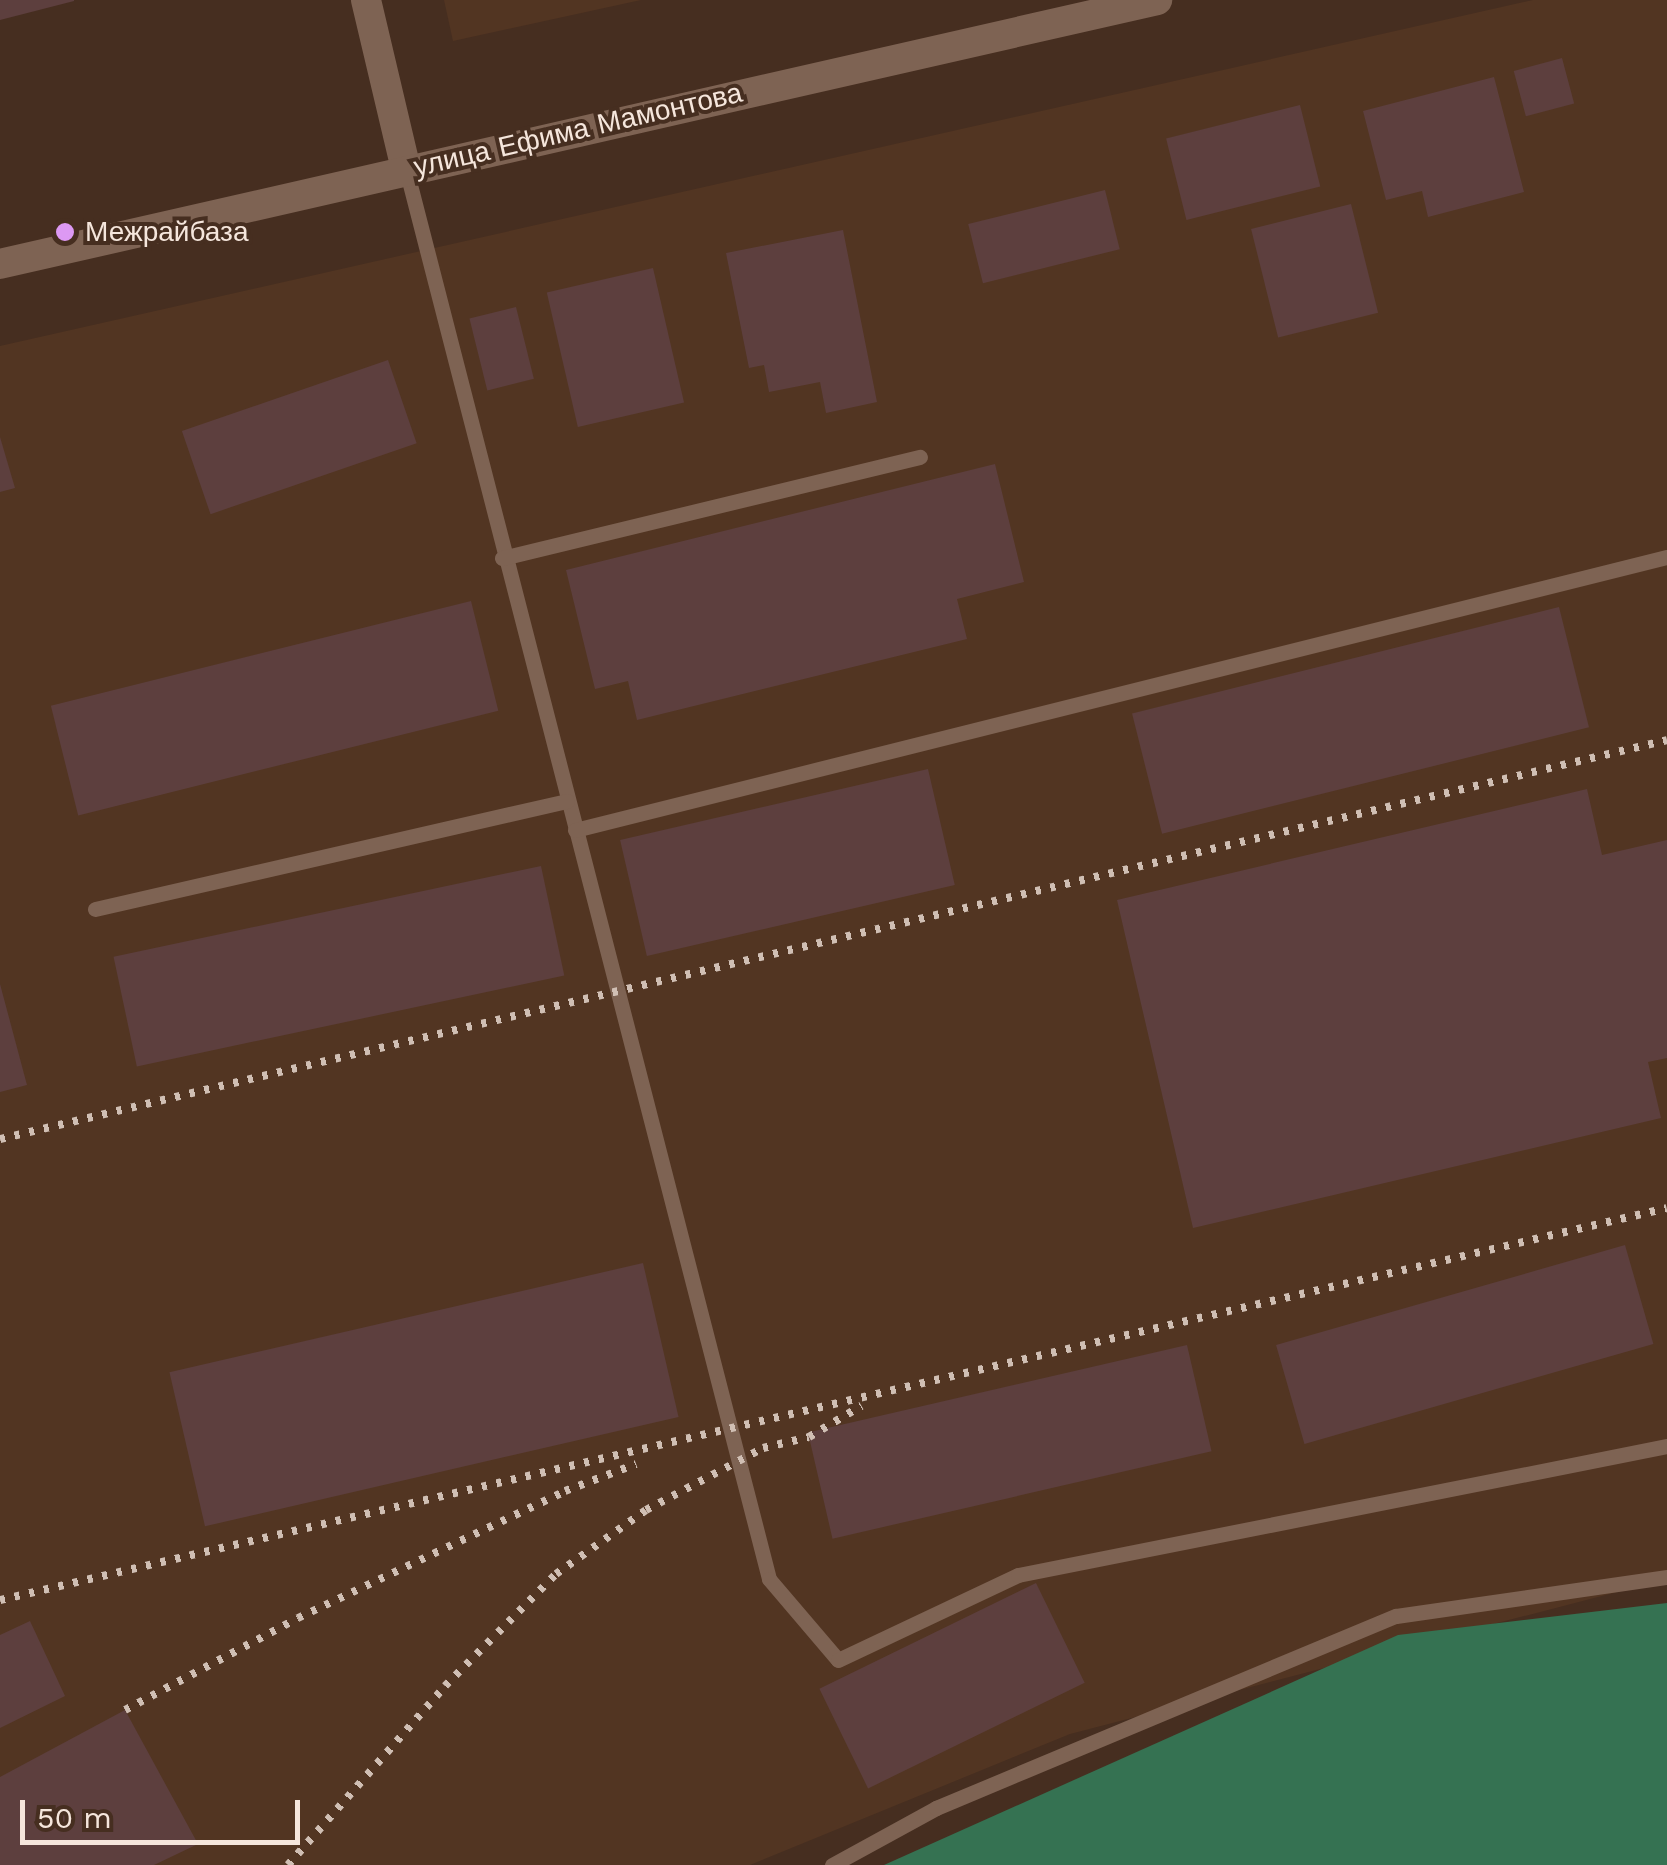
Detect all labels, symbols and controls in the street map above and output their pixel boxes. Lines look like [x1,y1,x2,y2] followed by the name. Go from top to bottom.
[411,76,745,184] street label: улица Ефима Мамонтова
[85,215,248,249] place label: Межрайбаза
[54,221,76,243] marker: Межрайбаза
[25,1780,305,1842] scale bar
[37,1800,112,1835] text: 50 m

